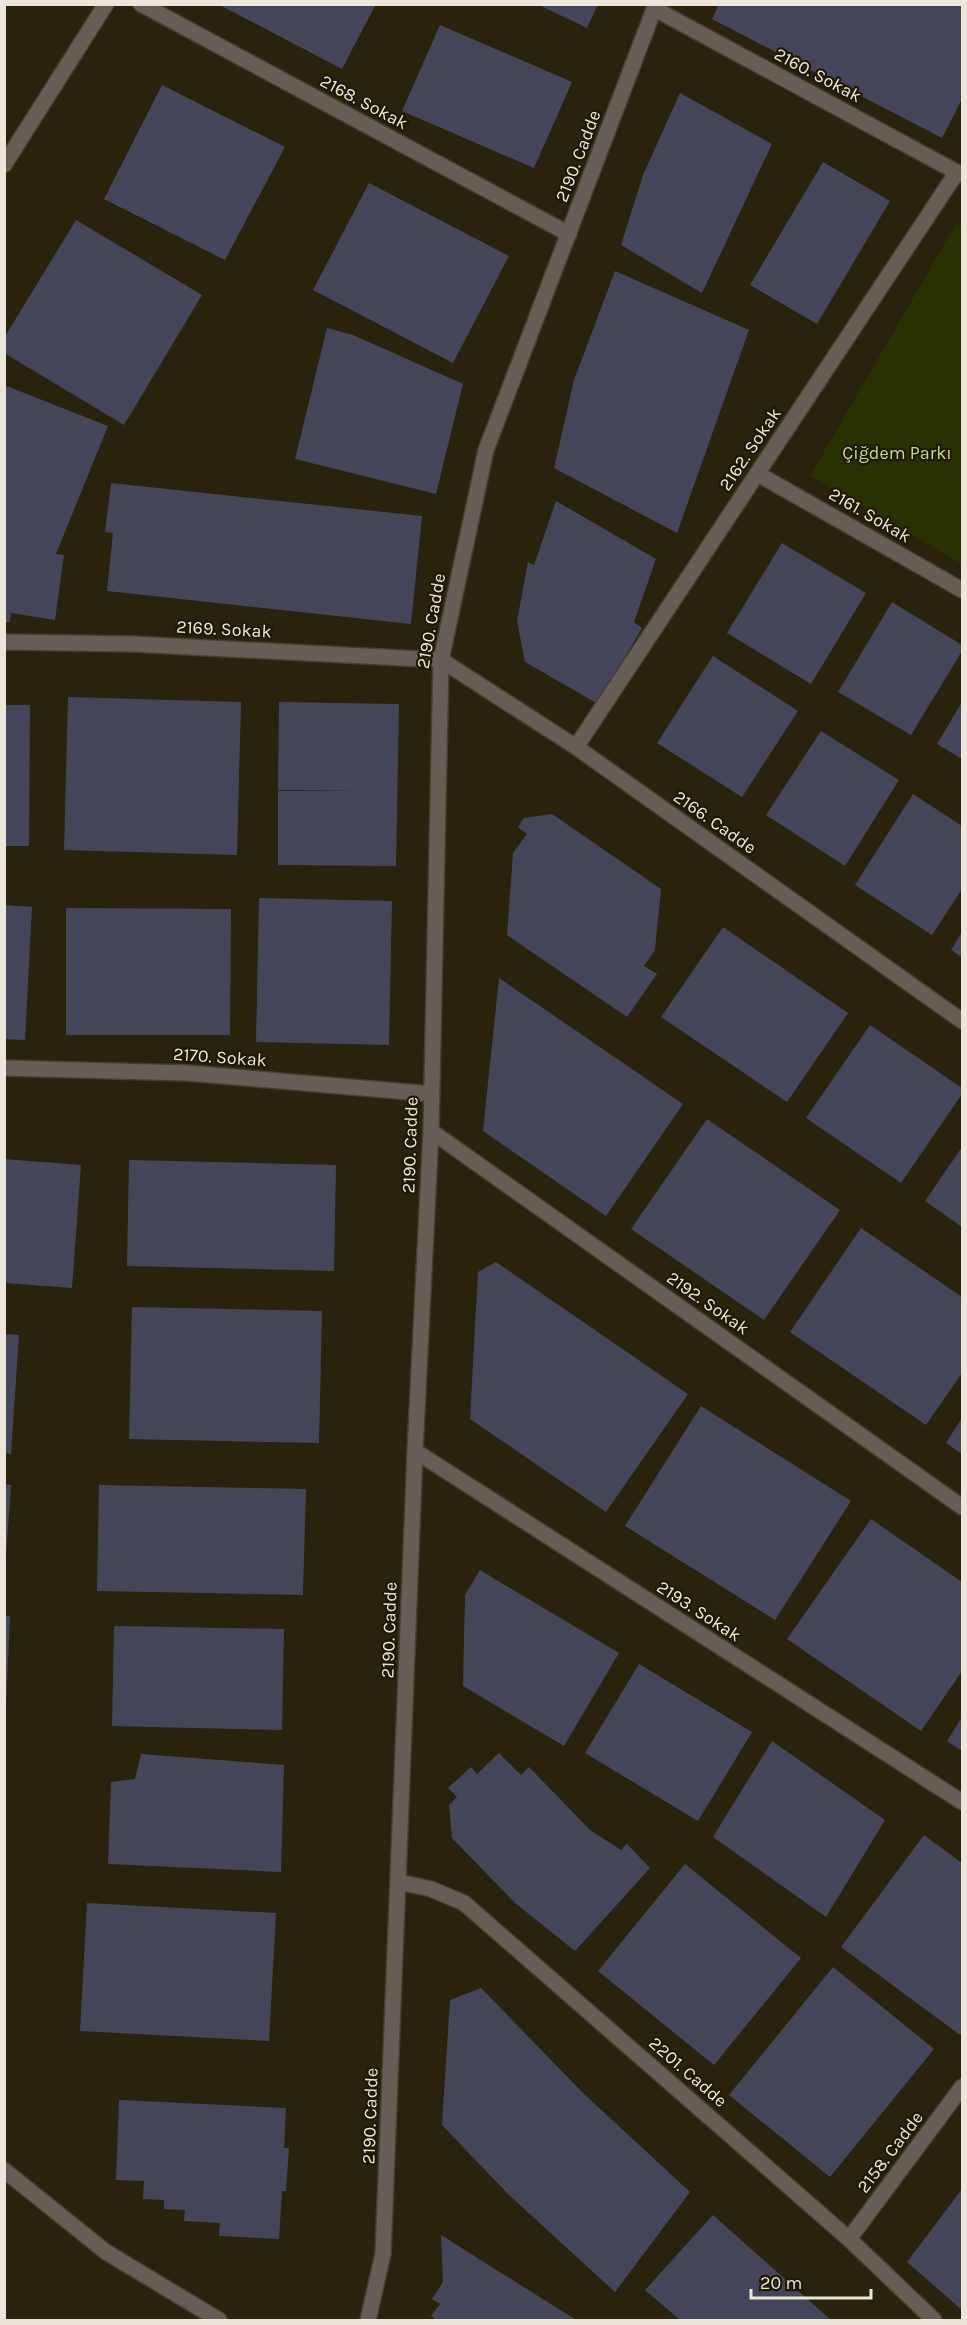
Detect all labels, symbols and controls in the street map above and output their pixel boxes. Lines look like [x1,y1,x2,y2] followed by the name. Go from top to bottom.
[771,43,865,107] street label: 2160. Sokak
[316,70,412,134] street label: 2168. Sokak
[550,107,606,205] street label: 2190. Cadde
[714,403,786,495] street label: 2162. Sokak
[842,442,952,464] park label: Çiğdem Parkı
[825,483,915,547] street label: 2161. Sokak
[412,572,450,670] street label: 2190. Cadde
[176,616,272,642] street label: 2169. Sokak
[669,785,761,859] street label: 2166. Cadde
[172,1043,268,1071] street label: 2170. Sokak
[397,1096,423,1194] street label: 2190. Cadde
[663,1267,753,1339] street label: 2192. Sokak
[653,1576,745,1646] street label: 2193. Sokak
[376,1581,402,1679] street label: 2190. Cadde
[644,2032,732,2112] street label: 2201. Cadde
[357,2067,383,2165] street label: 2190. Cadde
[852,2107,928,2197] street label: 2158. Cadde
[751,2262,871,2300] scale bar
[760,2272,802,2294] text: 20 m

